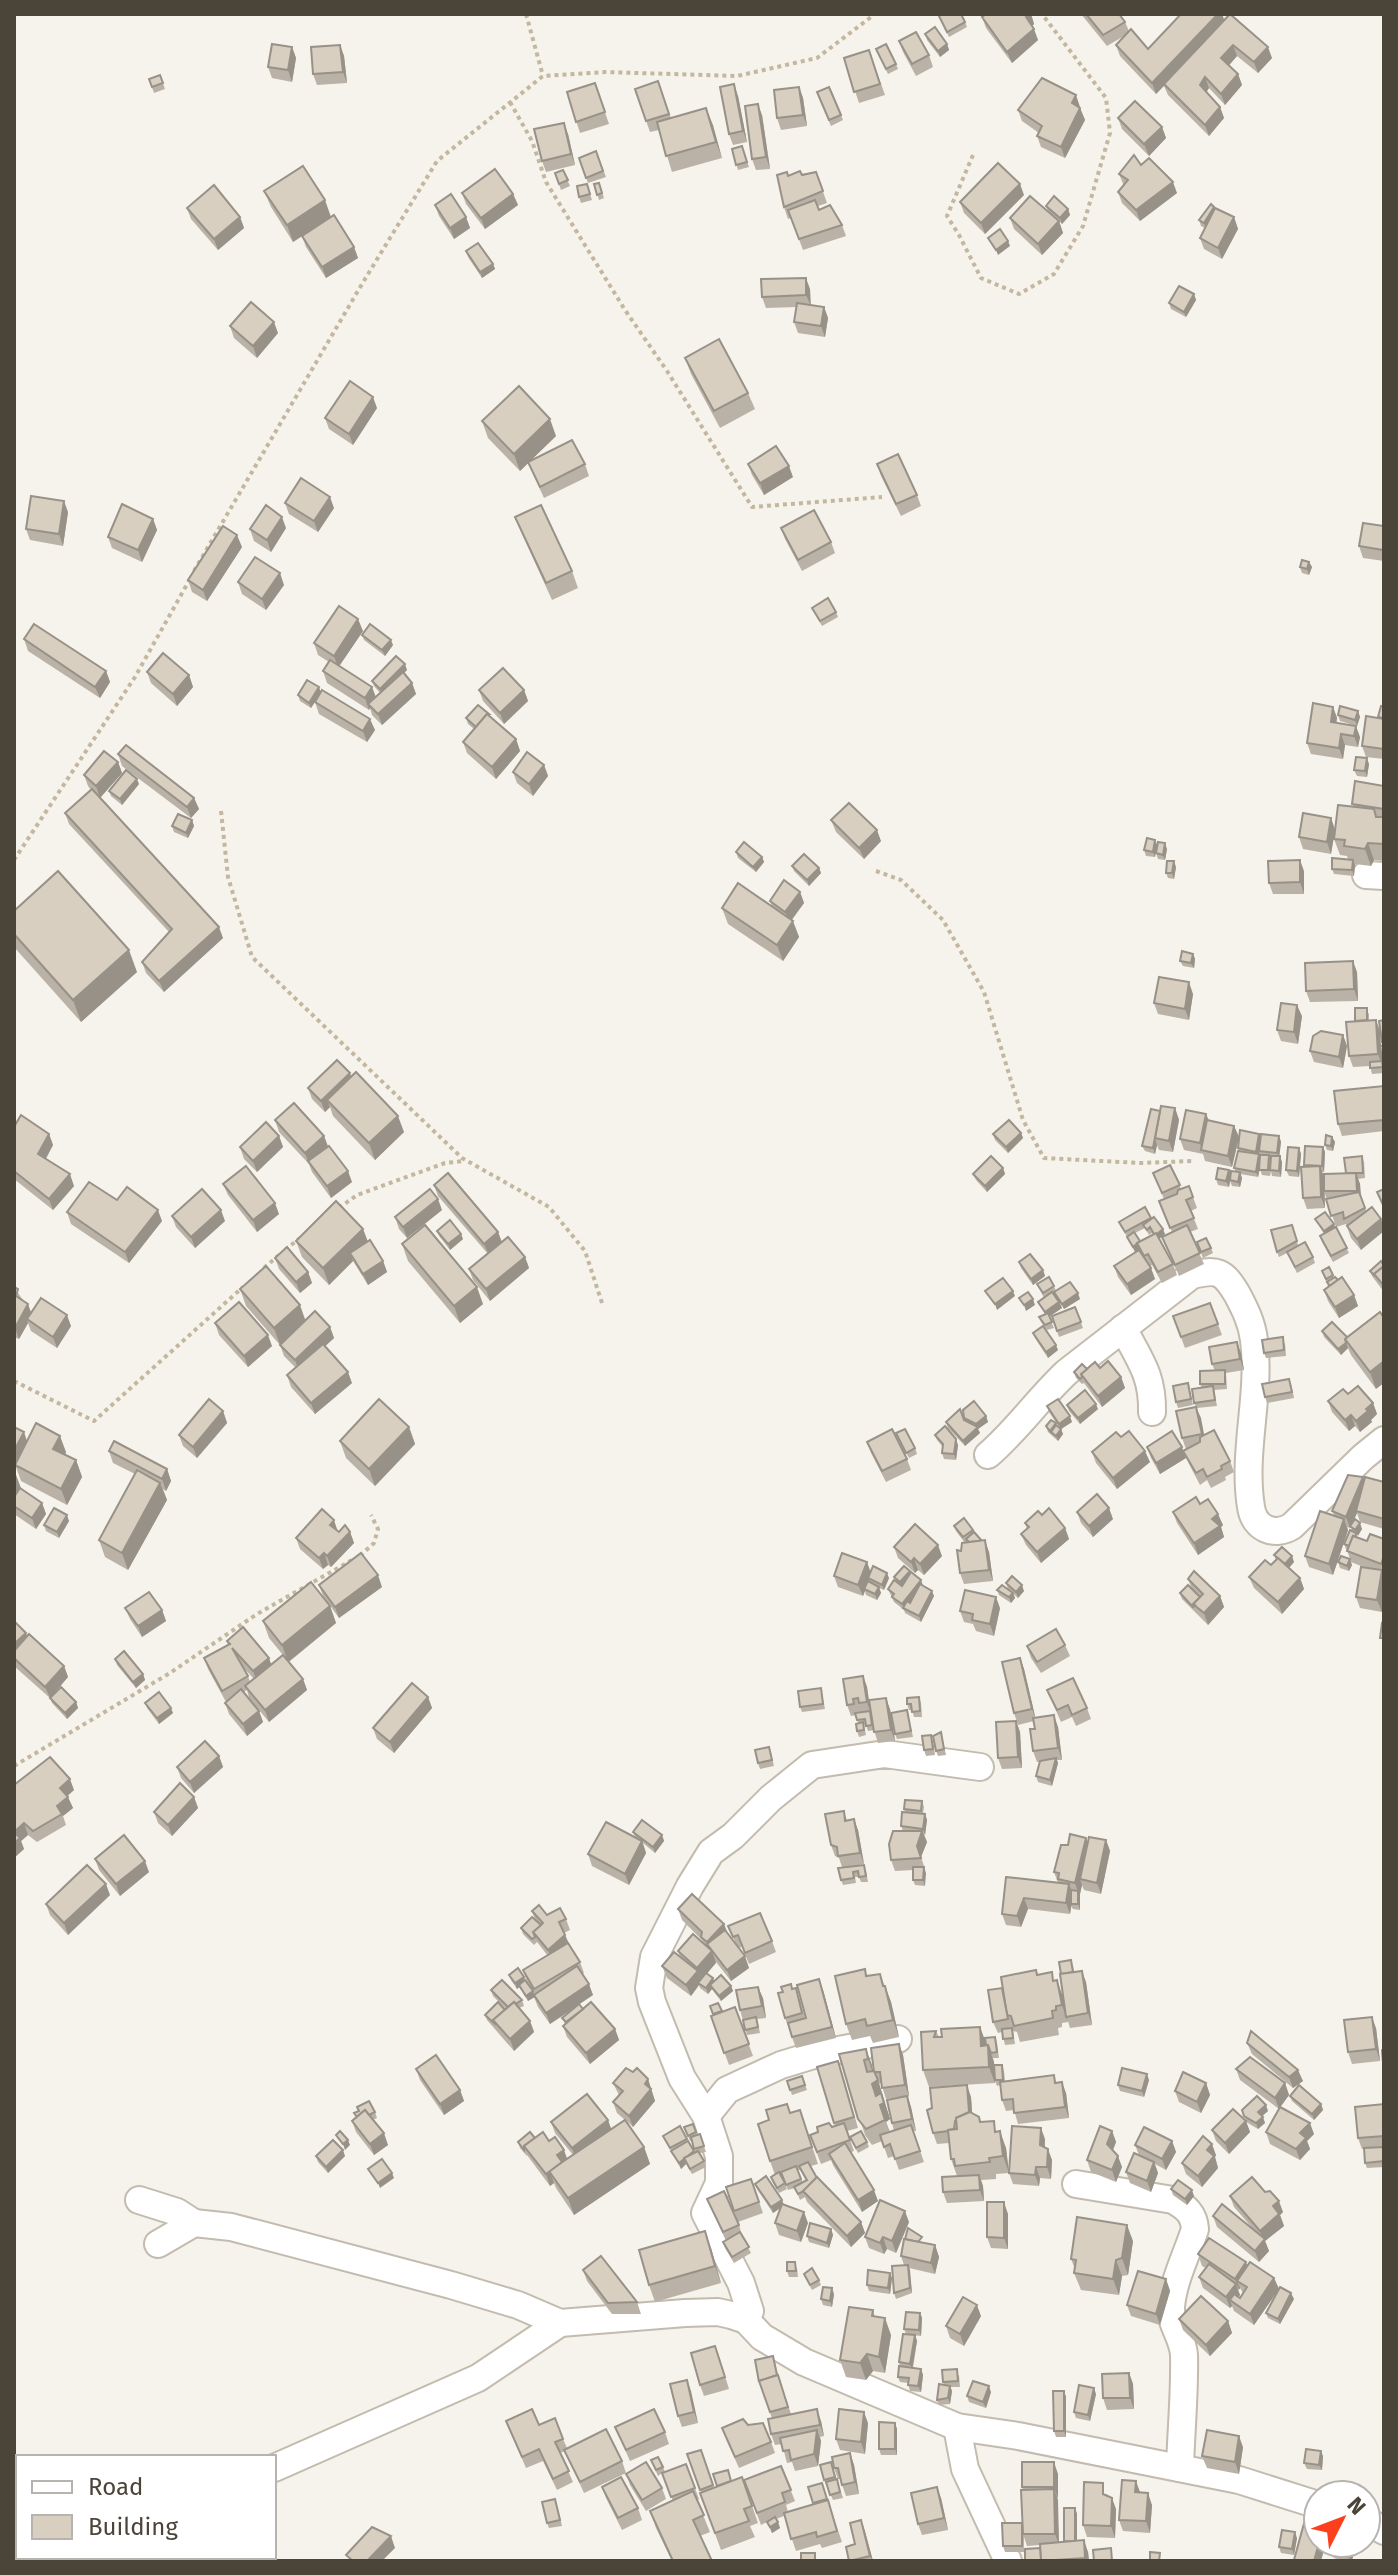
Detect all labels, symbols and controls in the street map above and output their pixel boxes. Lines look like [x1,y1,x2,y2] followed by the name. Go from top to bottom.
[16,2455,276,2559] legend
[88,2473,143,2501] text: Road
[1302,2479,1382,2559] north arrow
[1342,2491,1371,2520] text: N
[88,2513,178,2541] text: Building

